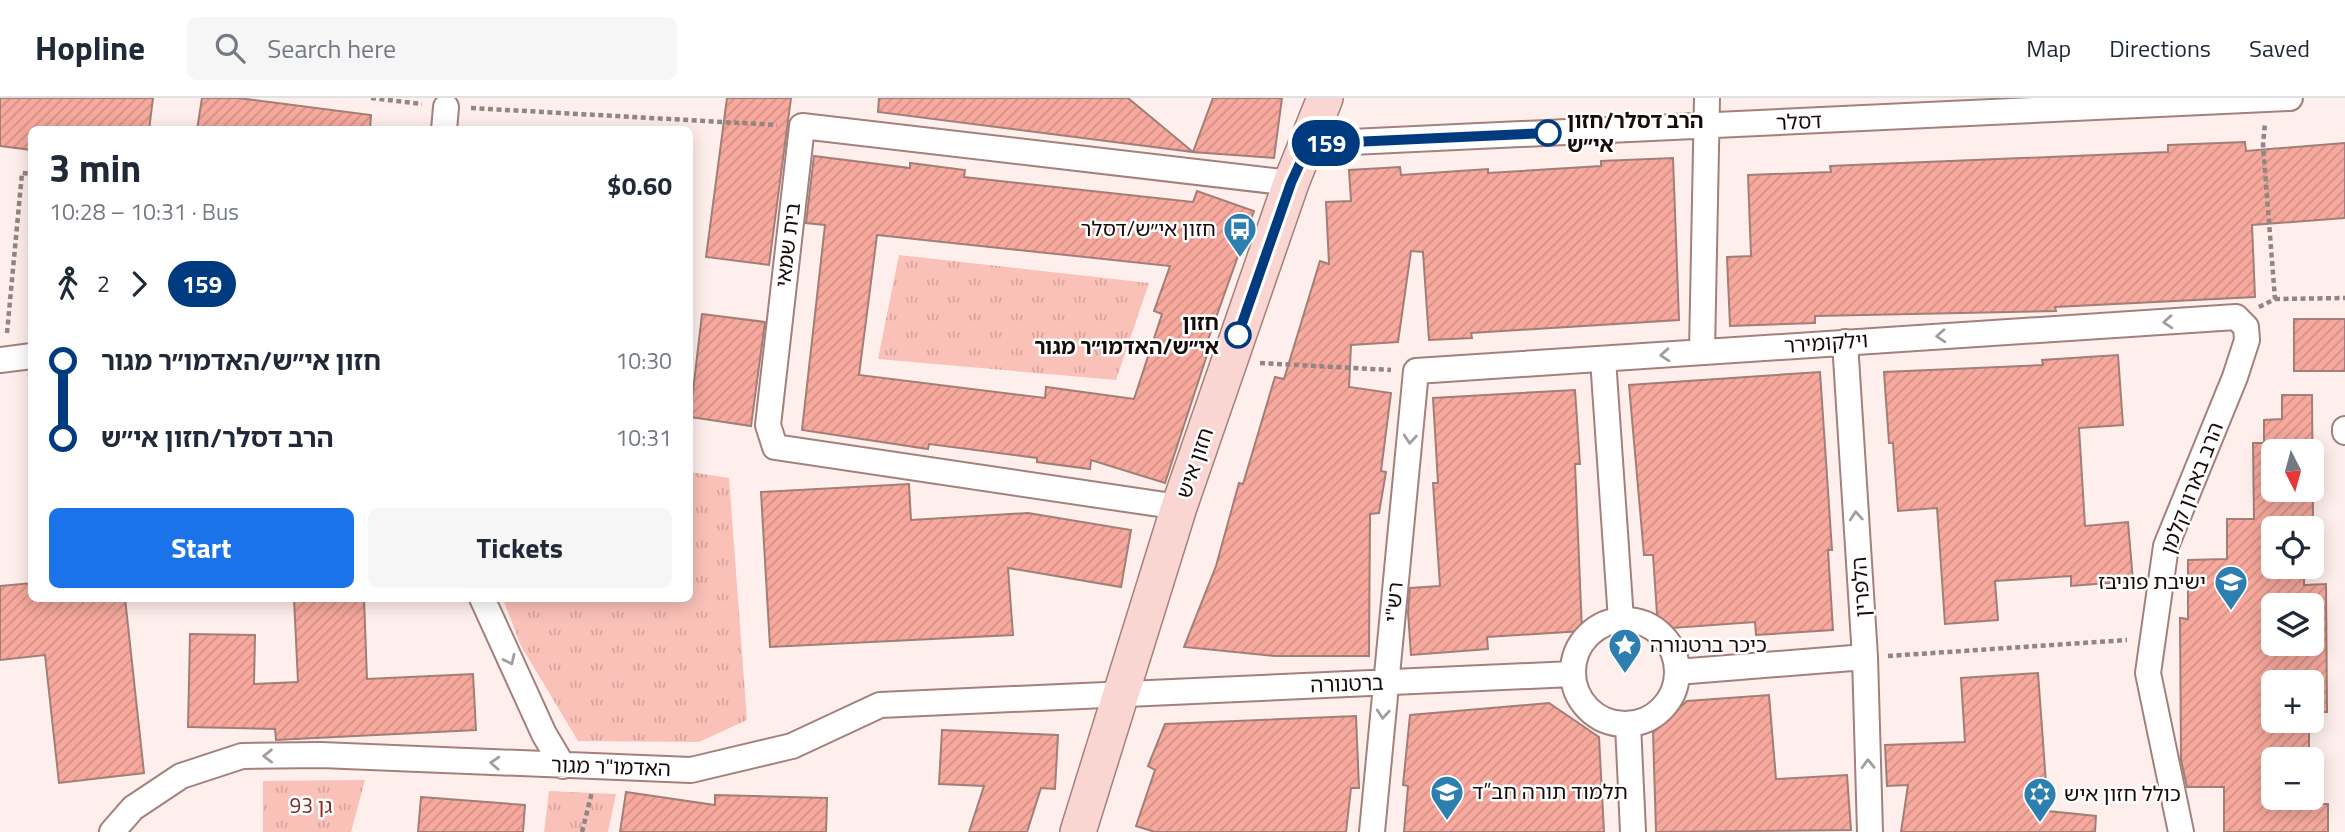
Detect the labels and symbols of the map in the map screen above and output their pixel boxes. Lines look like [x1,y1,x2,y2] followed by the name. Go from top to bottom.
[1567,104,1704,160] place label: הרב דסלר/חזון אי״ש
[1775,104,1823,138] street label: דסלר
[1286,120,1366,166] line badge: 159
[1535,120,1561,146] marker: הרב דסלר/חזון אי״ש
[766,201,808,289] street label: בית שמאי
[1221,210,1259,259] bus stop icon: חזון אי״ש/דסלר
[1081,212,1216,244] place label: חזון אי״ש/דסלר
[1034,306,1219,362] place label: חזון אי״ש/האדמו״ר מגור
[2162,314,2173,329] one-way arrow
[1225,322,1251,348] marker: חזון אי״ש/האדמו״ר מגור
[1783,323,1869,361] street label: וילקומירר
[1935,328,1946,343] one-way arrow
[1659,347,1670,362] one-way arrow
[2151,417,2231,558] street label: הרב בארון קלמן
[1167,423,1221,502] street label: חזון איש
[1402,433,1417,445] one-way arrow
[2261,439,2324,502] north arrow
[1849,510,1864,521] one-way arrow
[1842,556,1878,618] street label: הלפרין
[2212,563,2250,612] school or university icon: ישיבת פוניבז
[2098,565,2206,597] place label: ישיבת פוניבז
[1375,580,1411,623] street label: רש"י
[1606,626,1644,675] place icon: כיכר ברטנורה
[1650,628,1767,660] place label: כיכר ברטנורה
[502,653,516,666] one-way arrow
[1310,666,1384,700] street label: ברטנורה
[1376,709,1391,720] one-way arrow
[262,748,273,764] one-way arrow
[551,748,672,784] street label: האדמו"ר מגור
[489,756,500,771] one-way arrow
[1861,758,1876,769] one-way arrow
[1428,773,1466,822] school or university icon: תלמוד תורה חב”ד
[1472,775,1628,807] place label: תלמוד תורה חב”ד
[2021,775,2059,824] synagogue icon: כולל חזון איש
[2064,777,2181,809] place label: כולל חזון איש
[290,789,333,821] park label: גן 93

